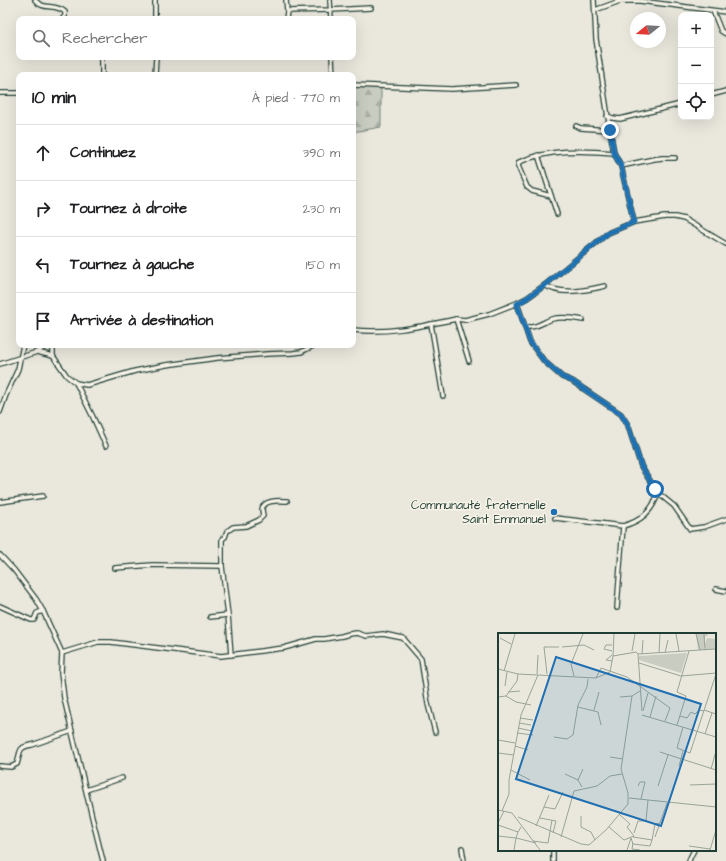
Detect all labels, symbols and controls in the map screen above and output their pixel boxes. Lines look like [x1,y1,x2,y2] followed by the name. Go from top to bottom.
[630,12,666,48] north arrow
[678,12,714,120] map controls
[678,12,714,48] button: +
[16,16,356,60] search box
[30,27,52,49] icon: search
[62,28,147,49] text: Rechercher
[678,48,714,84] button: −
[678,84,714,120] button: locate
[32,86,76,110] text: 10 min
[252,89,340,107] text: À pied · 770 m
[601,121,619,139] route end
[32,142,54,164] icon: ahead
[70,142,136,163] text: Continuez
[302,144,340,162] text: 390 m
[32,198,54,220] icon: right
[70,198,187,219] text: Tournez à droite
[302,200,340,218] text: 230 m
[32,254,54,276] icon: left
[70,254,194,275] text: Tournez à gauche
[306,256,340,274] text: 150 m
[32,310,54,332] icon: arrive
[70,310,213,331] text: Arrivée à destination
[646,480,664,498] route start
[411,497,546,528] place label: Communauté fraternelle Saint Emmanuel
[549,507,559,517] marker: Communauté fraternelle Saint Emmanuel
[498,633,716,851] inset map

